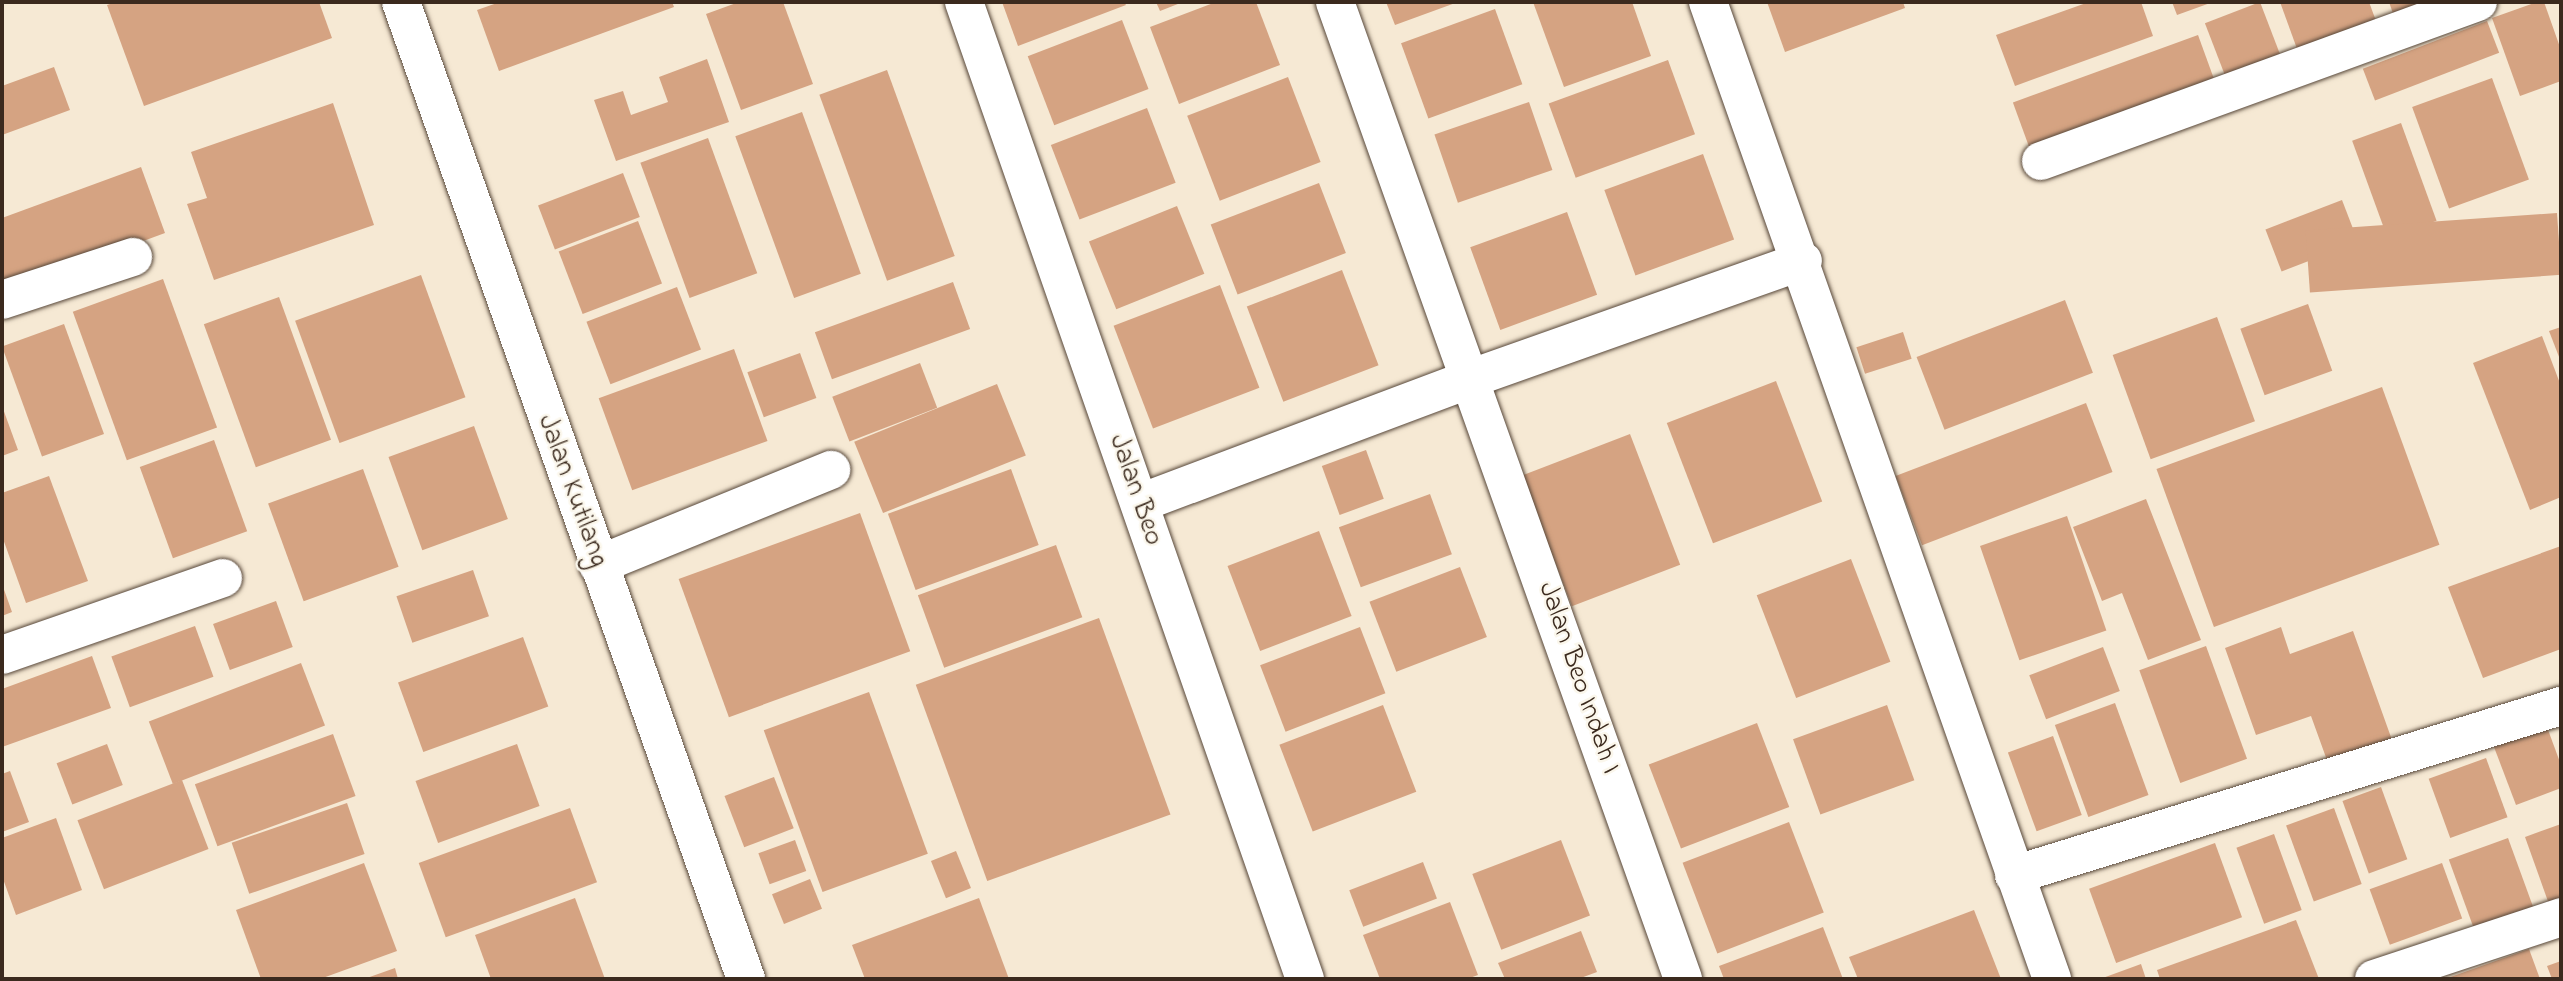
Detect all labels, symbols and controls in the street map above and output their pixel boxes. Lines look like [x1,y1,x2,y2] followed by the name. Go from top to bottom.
[529,410,615,572] street label: Jalan Kutilang
[1100,430,1170,550] street label: Jalan Beo
[1529,578,1627,778] street label: Jalan Beo Indah I

